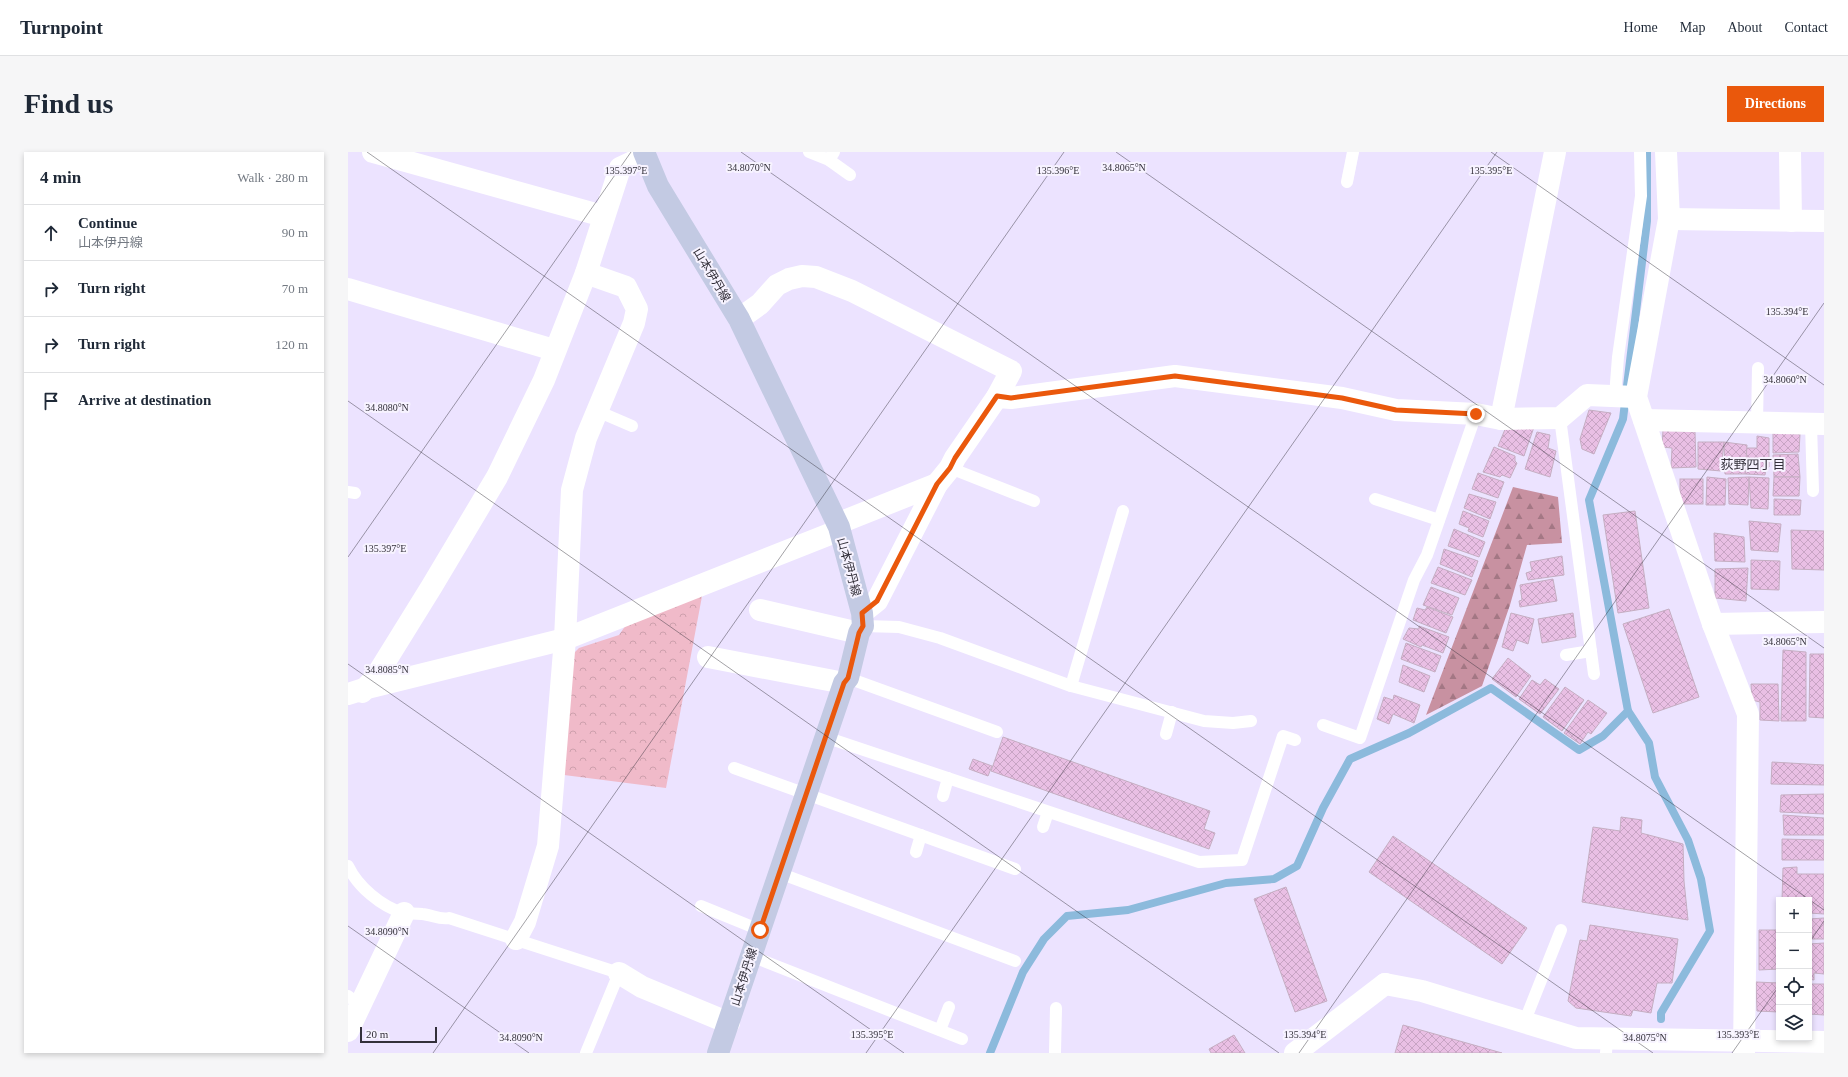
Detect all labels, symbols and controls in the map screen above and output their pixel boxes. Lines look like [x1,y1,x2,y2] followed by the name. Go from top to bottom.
[20,17,103,38] text: Turnpoint
[1624,20,1658,35] text: Home
[1680,20,1705,35] text: Map
[1727,20,1762,35] text: About
[1784,20,1828,35] text: Contact
[1727,86,1824,122] button: Directions
[24,88,114,119] text: Find us
[727,162,771,173] text: 34.8070°N
[1102,162,1146,173] text: 34.8065°N
[605,165,647,176] text: 135.397°E
[1037,165,1079,176] text: 135.396°E
[1470,165,1512,176] text: 135.395°E
[40,168,81,187] text: 4 min
[237,170,308,185] text: Walk · 280 m
[78,215,137,231] text: Continue
[40,222,62,244] icon: ahead
[282,225,308,240] text: 90 m
[78,235,143,250] text: 山本伊丹線
[691,246,733,304] street label: 山本伊丹線
[40,278,62,300] icon: right
[78,280,145,296] text: Turn right
[282,281,308,296] text: 70 m
[1766,306,1808,317] text: 135.394°E
[40,334,62,356] icon: right
[78,336,145,352] text: Turn right
[275,337,308,352] text: 120 m
[1763,374,1807,385] text: 34.8060°N
[40,390,62,412] icon: arrive
[78,392,211,408] text: Arrive at destination
[365,402,409,413] text: 34.8080°N
[1467,405,1485,423] route end
[1720,457,1786,472] district label: 荻野四丁目
[834,536,864,598] street label: 山本伊丹線
[364,543,406,554] text: 135.397°E
[1763,636,1807,647] text: 34.8065°N
[365,664,409,675] text: 34.8085°N
[1776,897,1812,1041] map controls
[1776,897,1812,933] button: +
[751,921,769,939] route start
[365,926,409,937] text: 34.8090°N
[1776,933,1812,969] button: −
[728,946,760,1008] street label: 山本伊丹線
[1776,969,1812,1005] button: locate
[1776,1005,1812,1041] button: layers
[360,1025,437,1044] scale bar
[366,1028,388,1040] text: 20 m
[851,1029,893,1040] text: 135.395°E
[1284,1029,1326,1040] text: 135.394°E
[1717,1029,1759,1040] text: 135.393°E
[499,1032,543,1043] text: 34.8090°N
[1623,1032,1667,1043] text: 34.8075°N

